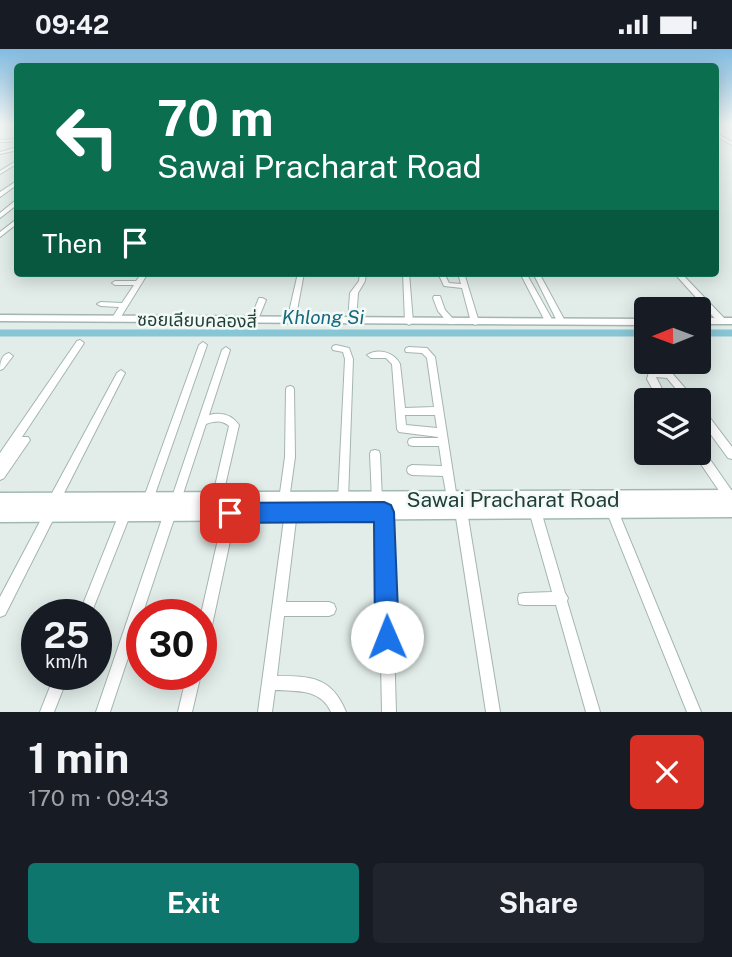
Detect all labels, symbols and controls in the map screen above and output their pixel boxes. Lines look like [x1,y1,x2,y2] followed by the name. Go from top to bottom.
[35,9,109,40] text: 09:42
[157,89,274,147] text: 70 m
[42,91,133,182] icon: left
[157,148,482,185] text: Sawai Pracharat Road
[116,224,154,262] icon: arrive
[42,228,102,259] text: Then
[634,297,710,375] north arrow
[634,297,711,465] map controls
[137,306,257,332] street label: ซอยเลียบคลองสี่
[282,306,364,328] water label: Khlong Si
[634,388,711,465] button: layers
[200,483,260,543] pin
[406,487,620,512] street label: Sawai Pracharat Road
[211,494,249,532] icon: arrive
[126,599,217,690] speed limit sign: 30
[350,600,424,674] position arrow
[44,615,89,656] text: 25
[45,651,88,672] text: km/h
[28,733,129,782] text: 1 min
[630,735,704,809] button: close
[28,784,169,811] text: 170 m · 09:43
[28,863,359,943] button: Exit
[373,863,704,943] button: Share

